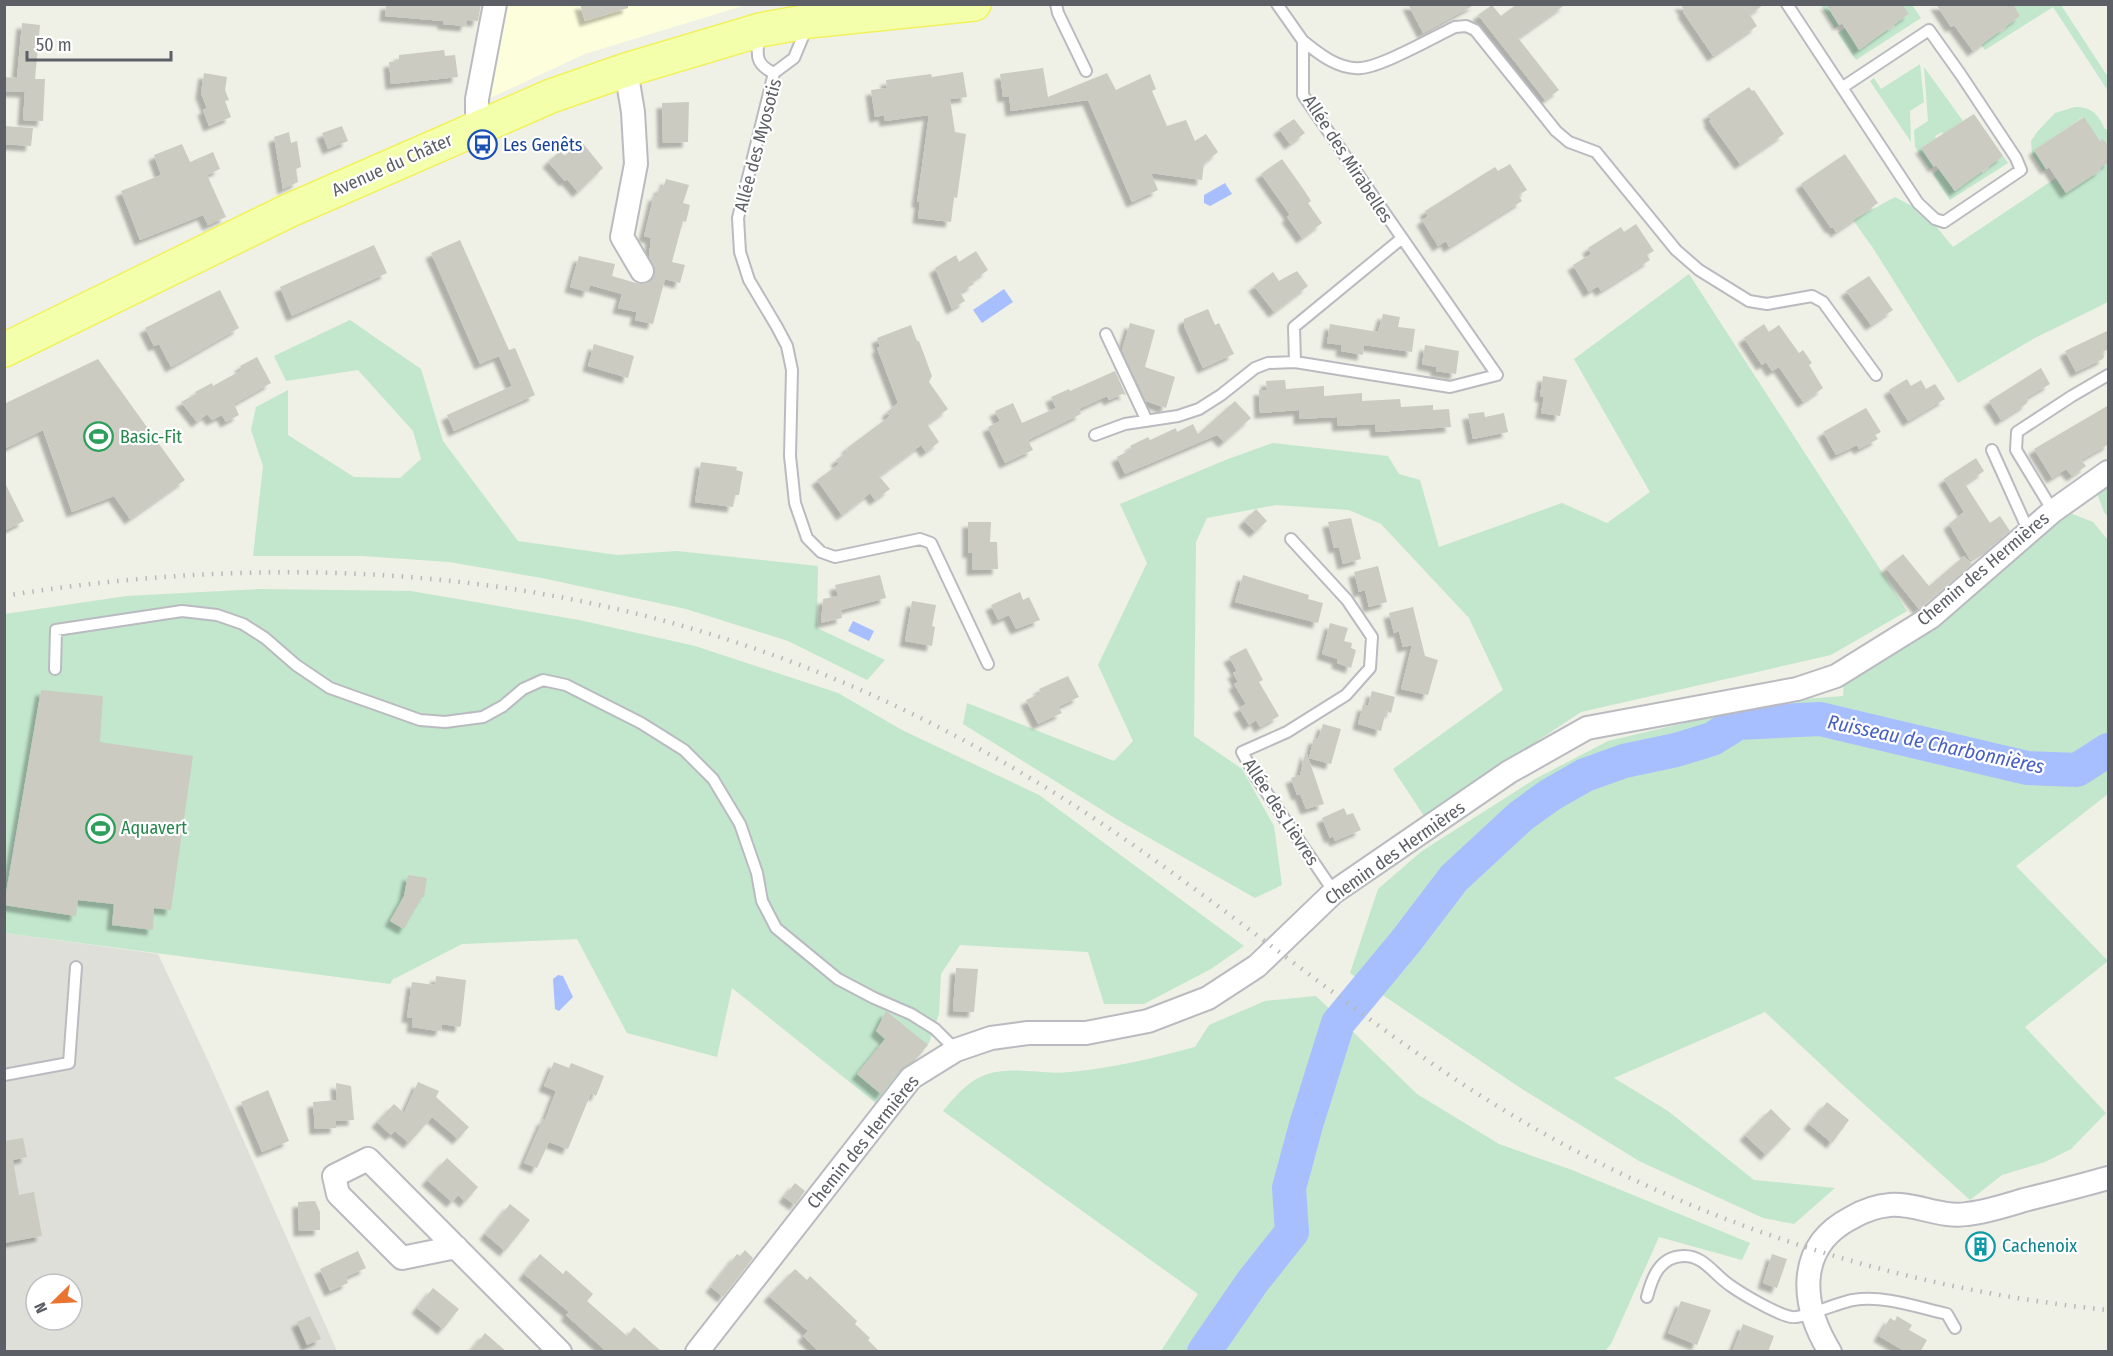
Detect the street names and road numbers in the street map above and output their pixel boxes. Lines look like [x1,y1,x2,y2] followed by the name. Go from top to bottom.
[730,76,786,214] street label: Allée des Myosotis
[1299,91,1398,227] street label: Allée des Mirabelles
[328,128,456,201] street label: Avenue du Châter
[1912,507,2054,631] street label: Chemin des Hermières
[1238,754,1324,870] street label: Allée des Lièvres
[1321,796,1469,910] street label: Chemin des Hermières
[802,1070,924,1213] street label: Chemin des Hermières

